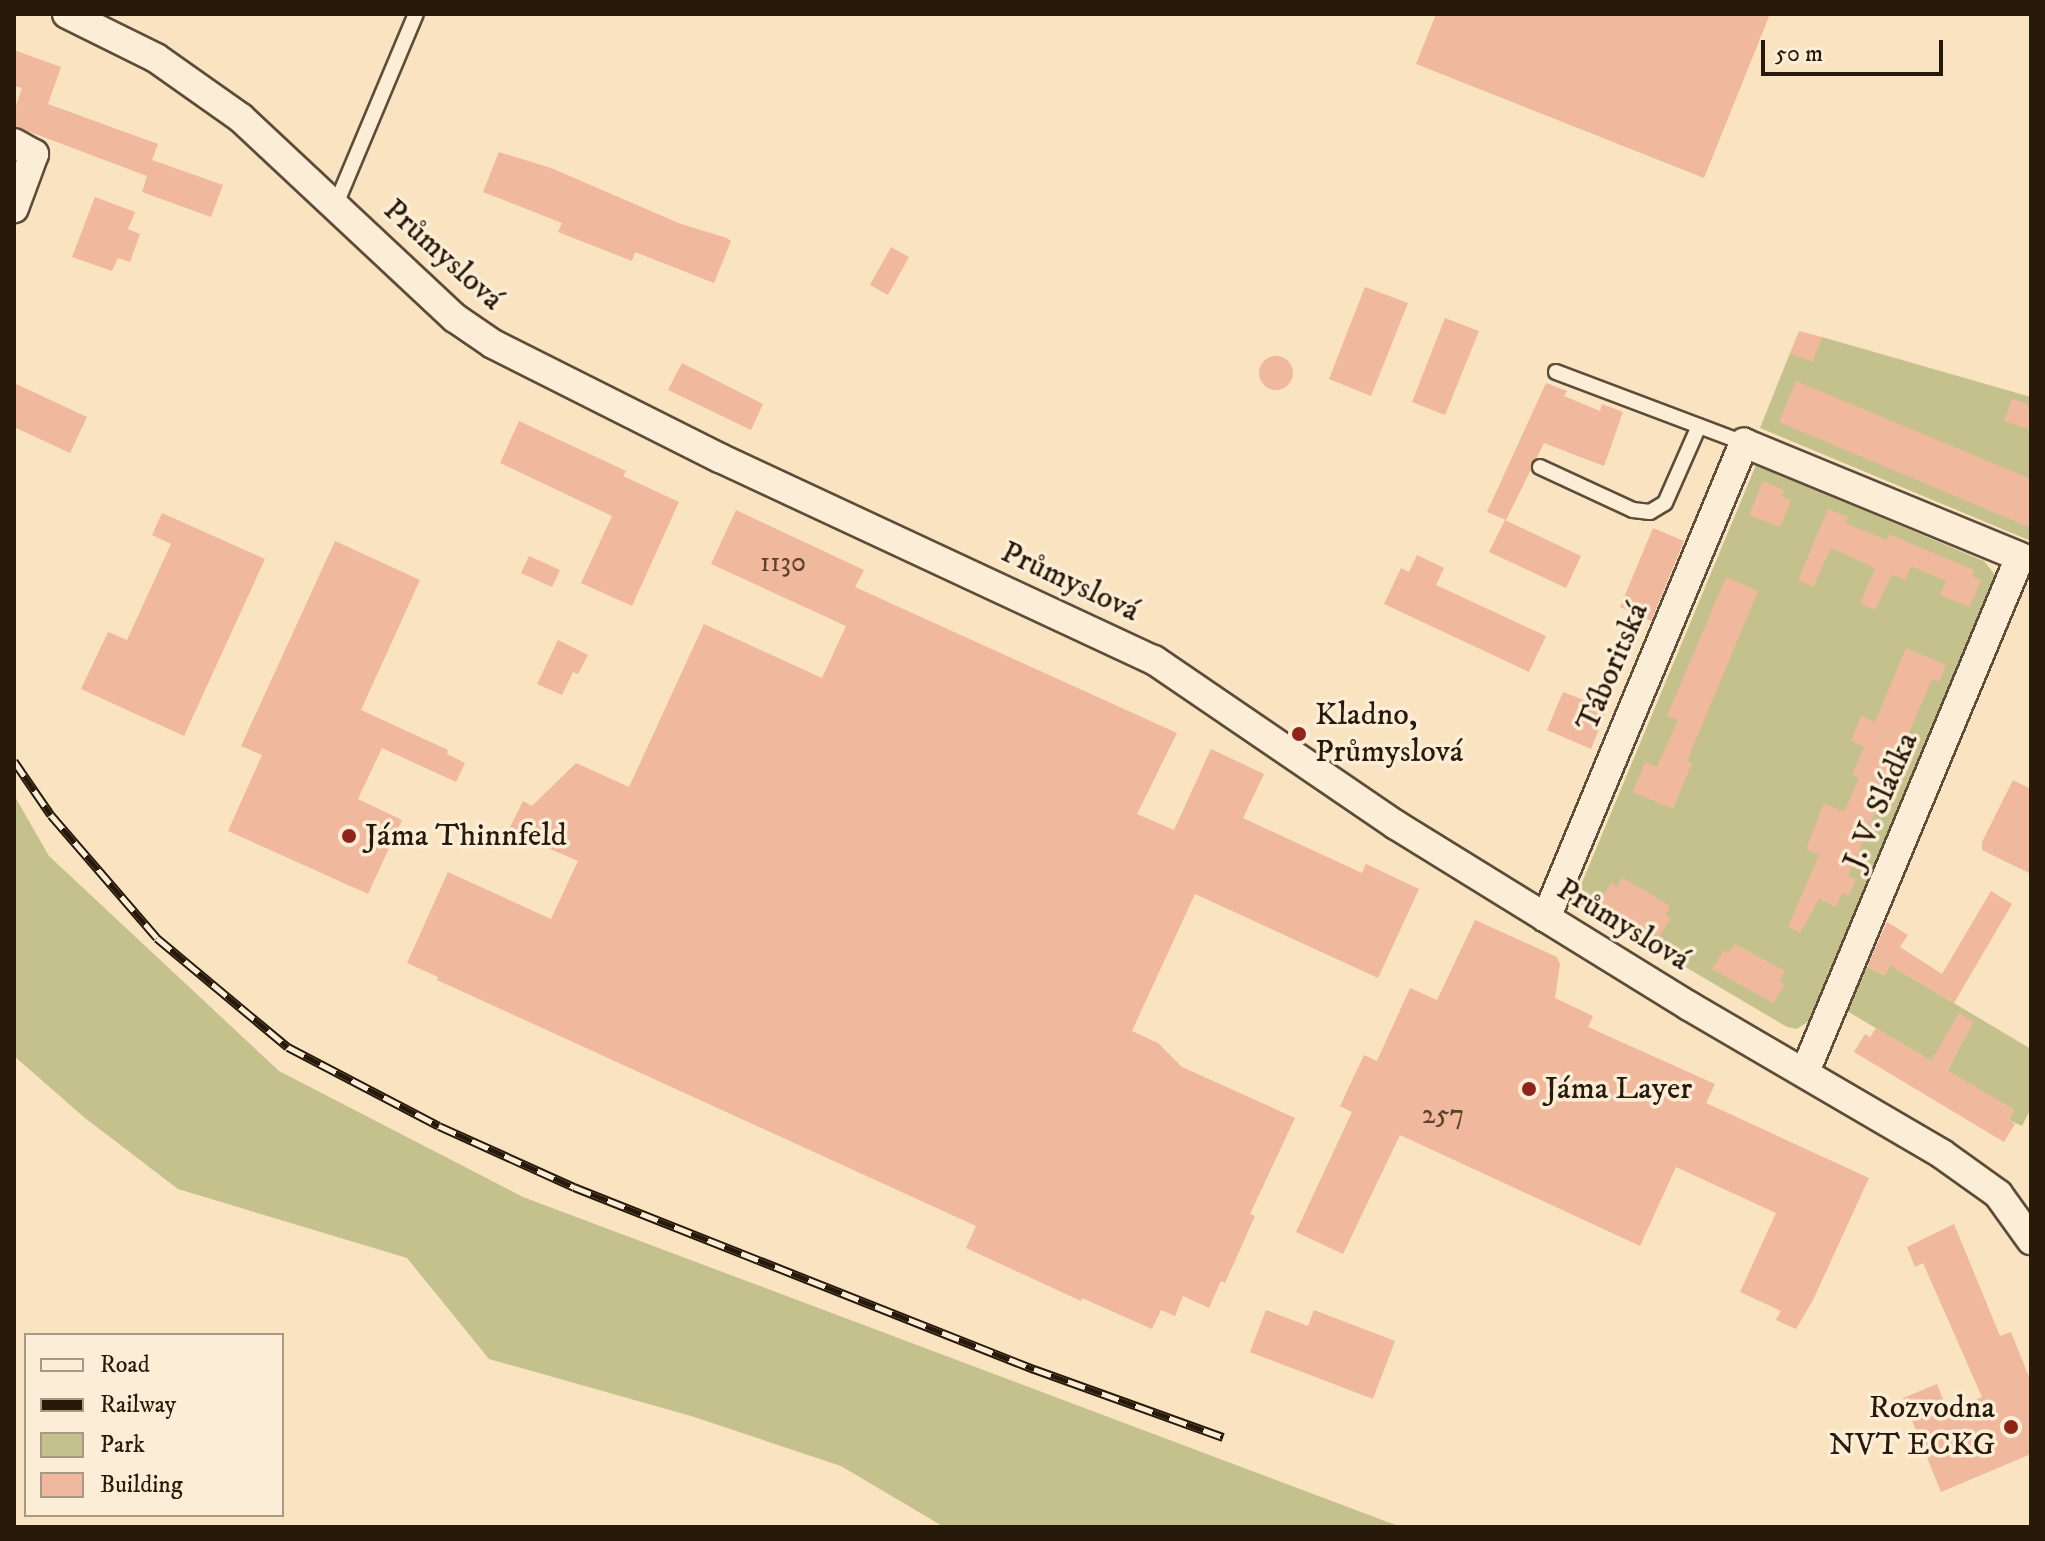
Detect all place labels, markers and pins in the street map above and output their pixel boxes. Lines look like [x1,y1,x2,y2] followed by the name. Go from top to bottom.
[1315,697,1463,772] place label: Kladno, Průmyslová
[1290,725,1308,743] marker: Kladno, Průmyslová
[365,817,567,855] place label: Jáma Thinnfeld
[340,827,358,845] marker: Jáma Thinnfeld
[1545,1070,1692,1108] place label: Jáma Layer
[1520,1080,1538,1098] marker: Jáma Layer
[1829,1390,1995,1465] place label: Rozvodna NVT ECKG
[2002,1418,2020,1436] marker: Rozvodna NVT ECKG

